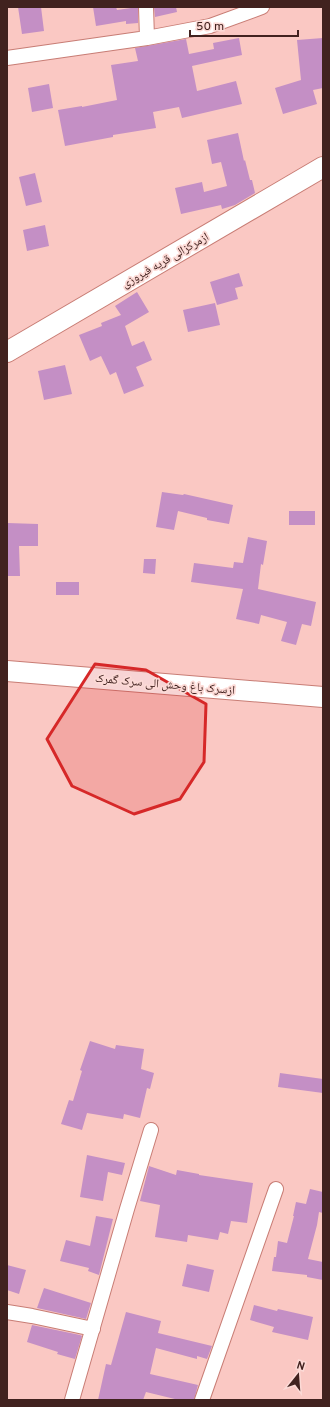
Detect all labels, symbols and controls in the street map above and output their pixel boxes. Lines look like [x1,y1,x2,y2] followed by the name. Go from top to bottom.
[190,12,298,38] scale bar
[196,19,224,35] text: 50 m
[119,229,212,292] street label: ازمرکزالی قریه فیروزی
[94,671,236,699] street label: ازسرک باغ وحش الی سرک گمرک
[278,1355,318,1395] north arrow
[295,1359,306,1374] text: N

